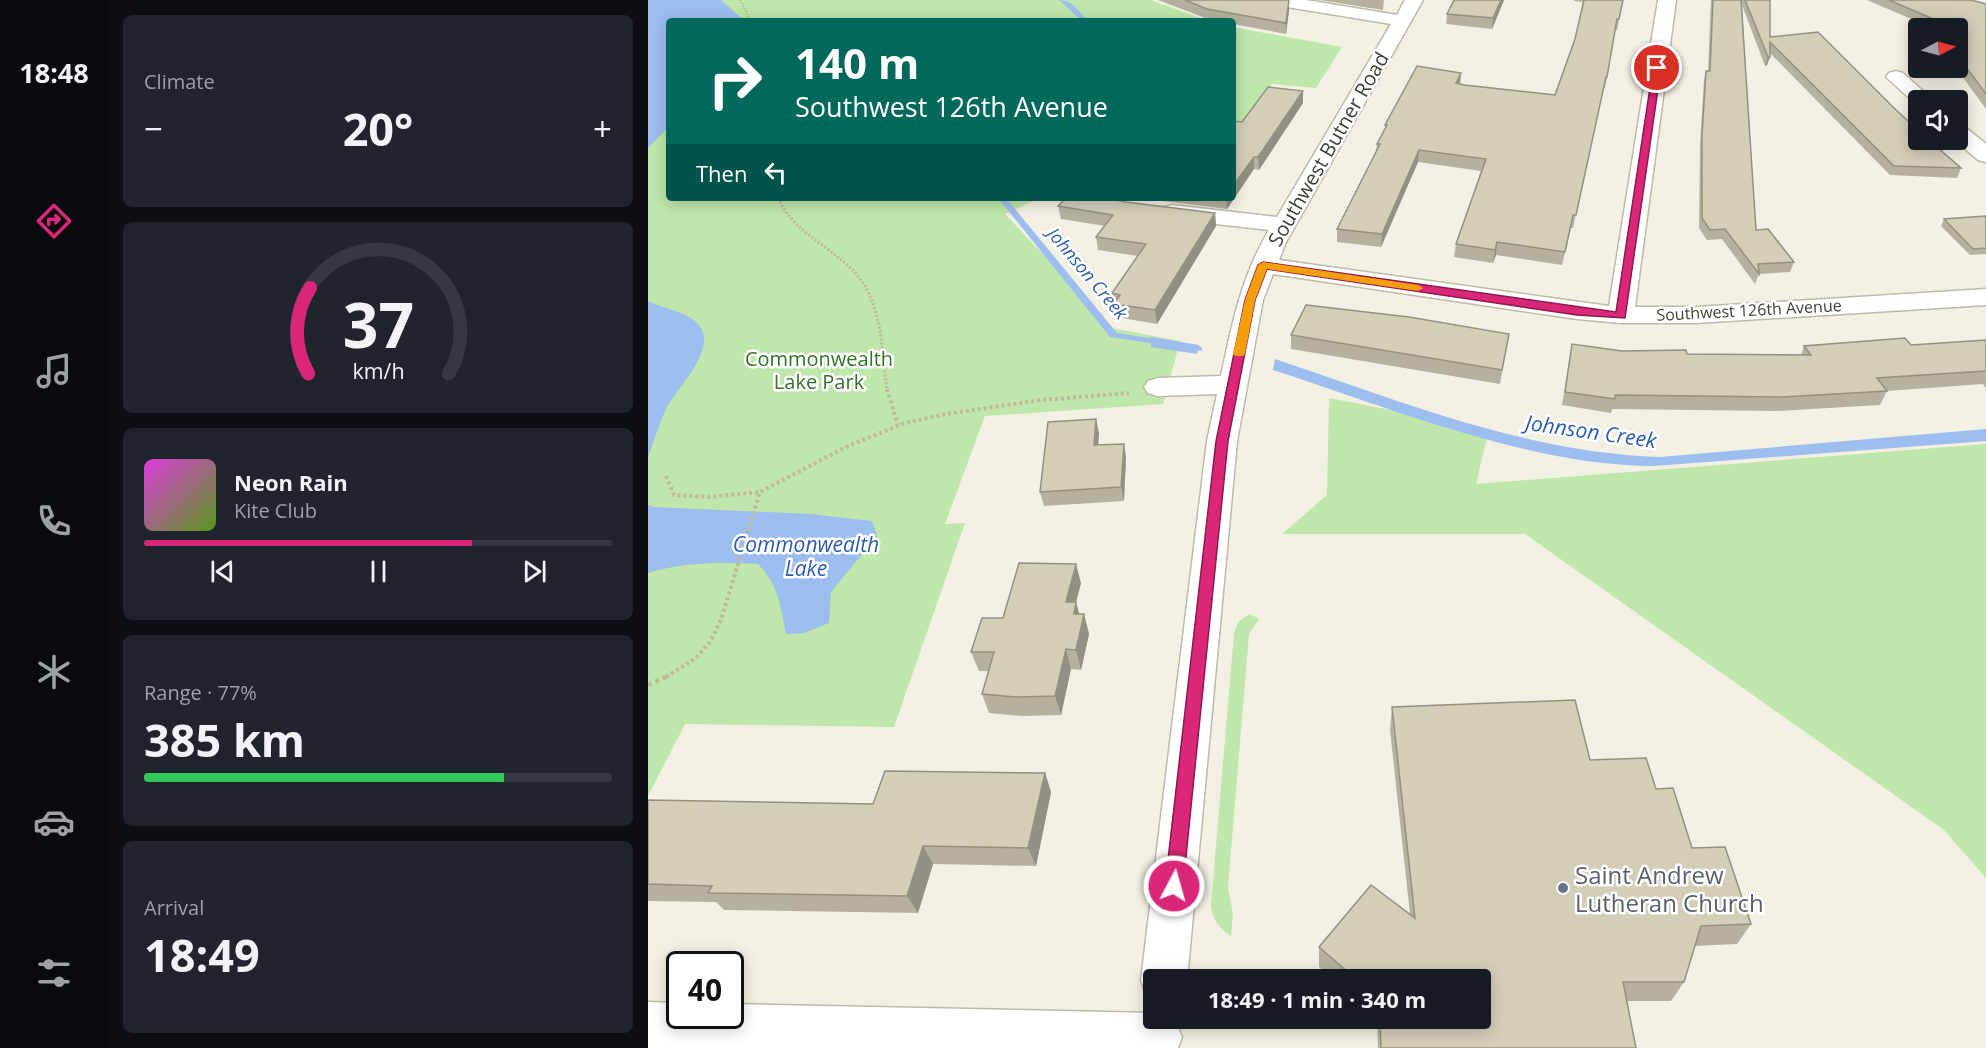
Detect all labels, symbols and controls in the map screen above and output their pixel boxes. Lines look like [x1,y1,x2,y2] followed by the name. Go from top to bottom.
[1908,18,1968,78] north arrow
[1908,18,1968,150] map controls
[795,34,919,91] text: 140 m
[696,42,774,120] icon: right
[1631,42,1682,93] pin
[1261,47,1395,251] street label: Southwest Butner Road
[1640,51,1673,84] icon: arrive
[19,54,89,91] text: 18:48
[144,68,215,95] text: Climate
[795,88,1108,125] text: Southwest 126th Avenue
[1908,90,1968,150] button: sound
[343,98,413,159] text: 20°
[144,106,163,151] text: −
[593,106,612,151] text: +
[759,156,792,189] icon: left
[696,158,747,188] text: Then
[33,200,75,242] icon: directions
[1041,220,1134,325] water label: Johnson Creek
[342,282,414,367] text: 37
[1656,294,1842,326] street label: Southwest 126th Avenue
[745,345,893,395] park label: Commonwealth Lake Park
[33,350,75,392] icon: music
[352,357,404,386] text: km/h
[1520,407,1659,454] water label: Johnson Creek
[234,467,348,497] text: Neon Rain
[234,497,317,524] text: Kite Club
[33,500,75,542] icon: phone
[733,530,879,582] water label: Commonwealth Lake
[206,555,239,588] icon: previous
[362,555,395,588] icon: pause
[518,555,551,588] icon: next
[33,651,75,693] icon: climate
[144,679,257,706] text: Range · 77%
[144,709,305,770] text: 385 km
[33,801,75,843] icon: car
[1142,854,1206,918] position arrow
[1575,858,1764,919] place label: Saint Andrew Lutheran Church
[1556,881,1570,895] marker: Saint Andrew Lutheran Church
[144,894,204,921] text: Arrival
[144,924,260,985] text: 18:49
[666,951,744,1029] speed limit sign: 40
[33,952,75,994] icon: filters
[1208,984,1426,1014] text: 18:49 · 1 min · 340 m

